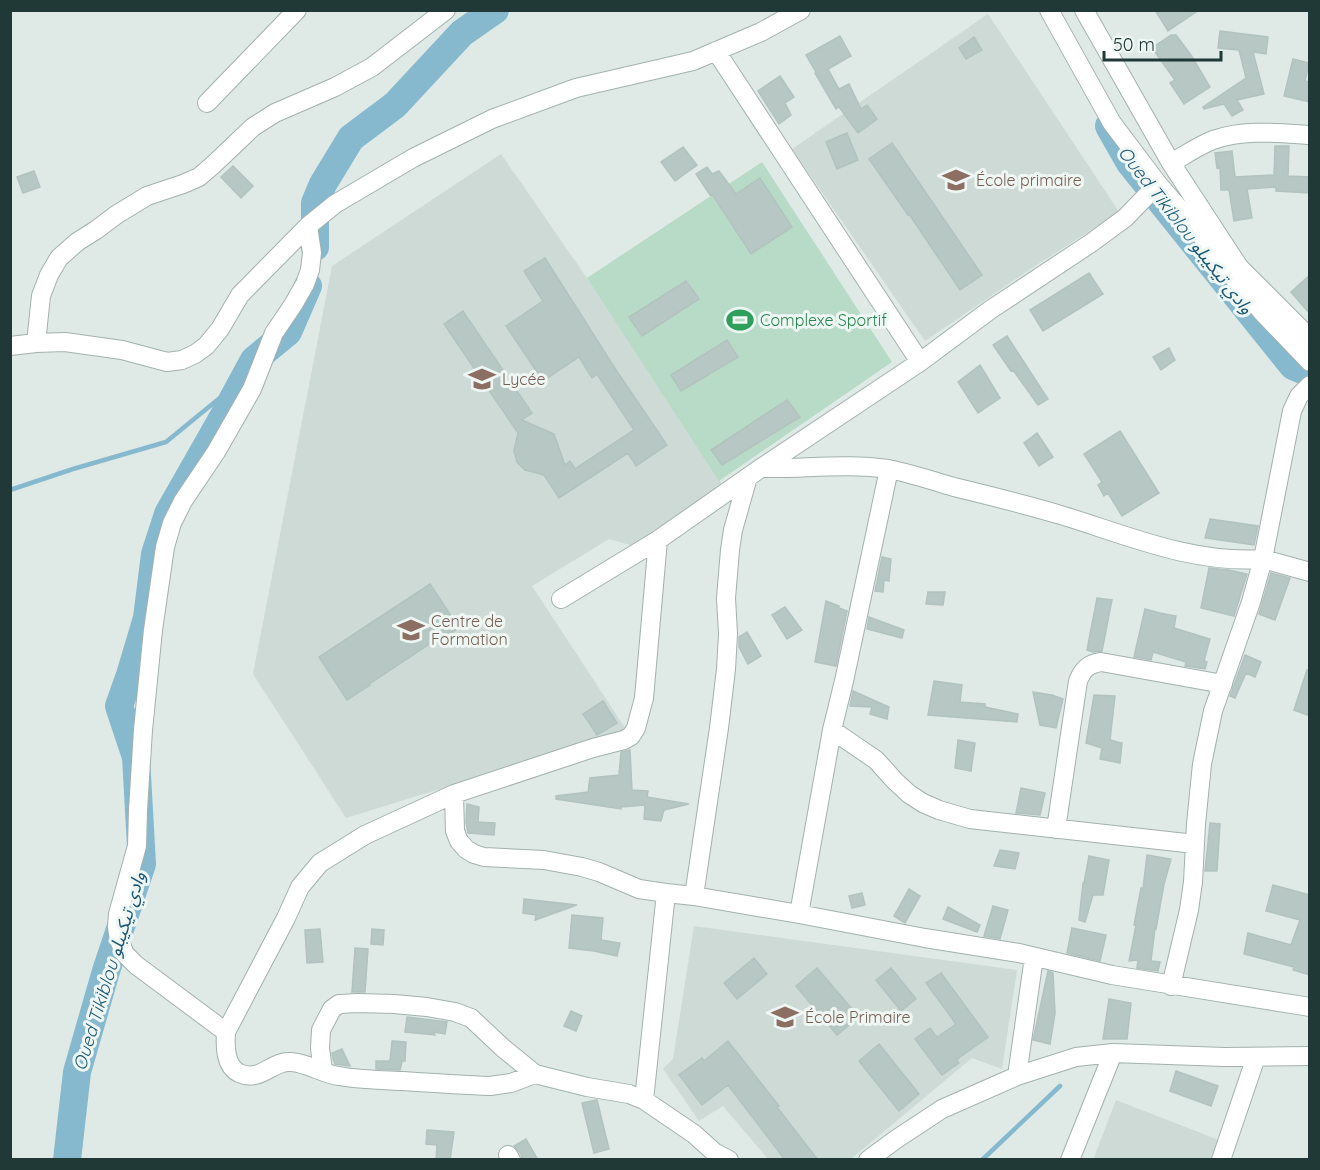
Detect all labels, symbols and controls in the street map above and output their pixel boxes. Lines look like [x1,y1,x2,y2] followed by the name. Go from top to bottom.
[1104,24,1221,62] scale bar
[1113,33,1155,56] text: 50 m
[1111,141,1259,320] water label: Oued Tikiblou وادي تيكيبلو
[941,165,971,195] school or university icon: École primaire
[976,170,1082,190] place label: École primaire
[725,305,755,335] sports icon: Complexe Sportif
[760,310,887,330] place label: Complexe Sportif
[467,364,497,394] school or university icon: Lycée
[502,369,546,389] place label: Lycée
[431,611,508,649] place label: Centre de Formation
[396,615,426,645] school or university icon: Centre de Formation
[68,869,153,1074] water label: Oued Tikiblou وادي تيكيبلو
[770,1002,800,1032] school or university icon: École Primaire
[805,1007,911,1027] place label: École Primaire

